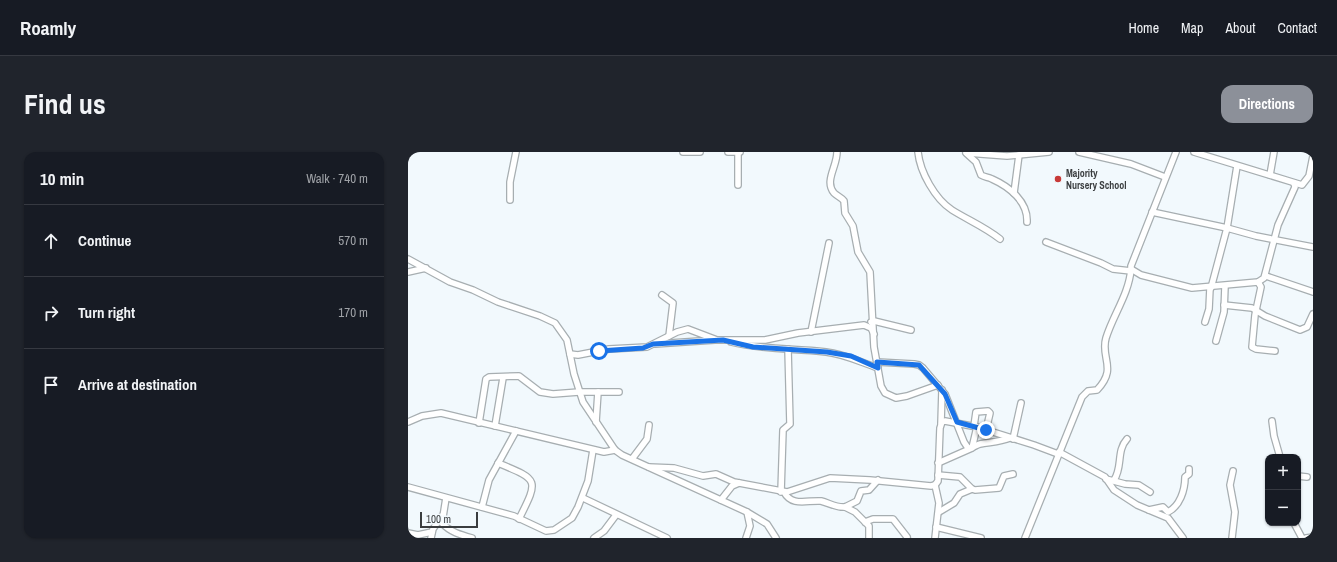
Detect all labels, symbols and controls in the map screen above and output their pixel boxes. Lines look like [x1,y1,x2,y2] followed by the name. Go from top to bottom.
[20,15,76,41] text: Roamly
[1128,19,1159,37] text: Home
[1181,19,1203,37] text: Map
[1225,19,1255,37] text: About
[1277,19,1317,37] text: Contact
[24,85,106,123] text: Find us
[1221,85,1313,123] button: Directions
[40,167,84,190] text: 10 min
[1066,167,1127,192] place label: Majority Nursery School
[306,170,368,187] text: Walk · 740 m
[1053,174,1063,184] marker: Majority Nursery School
[40,230,62,252] icon: ahead
[78,230,131,251] text: Continue
[338,232,368,249] text: 570 m
[40,302,62,324] icon: right
[78,302,135,323] text: Turn right
[338,304,368,321] text: 170 m
[590,342,608,360] route start
[40,374,62,396] icon: arrive
[78,374,197,395] text: Arrive at destination
[977,421,995,439] route end
[1265,454,1301,526] map controls
[1265,454,1301,490] button: +
[1265,490,1301,526] button: −
[420,510,478,529] scale bar
[426,512,451,526] text: 100 m

